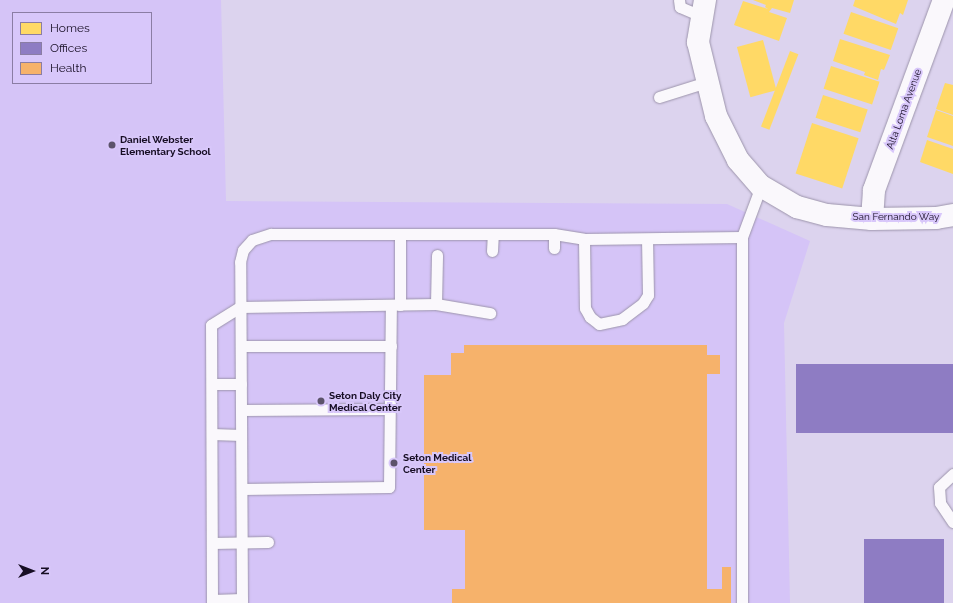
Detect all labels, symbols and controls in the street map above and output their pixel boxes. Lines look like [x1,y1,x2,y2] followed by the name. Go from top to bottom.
[12,12,152,84] legend
[50,21,90,35] text: Homes
[50,41,87,55] text: Offices
[50,61,87,75] text: Health
[884,67,924,151] street label: Alta Loma Avenue
[120,133,211,156] place label: Daniel Webster Elementary School
[107,140,117,150] marker: Daniel Webster Elementary School
[852,211,940,223] street label: San Fernando Way
[329,389,402,412] place label: Seton Daly City Medical Center
[316,396,326,406] marker: Seton Daly City Medical Center
[403,451,471,474] place label: Seton Medical Center
[388,457,400,469] marker: Seton Medical Center
[12,551,52,591] north arrow
[38,567,51,575] text: N

